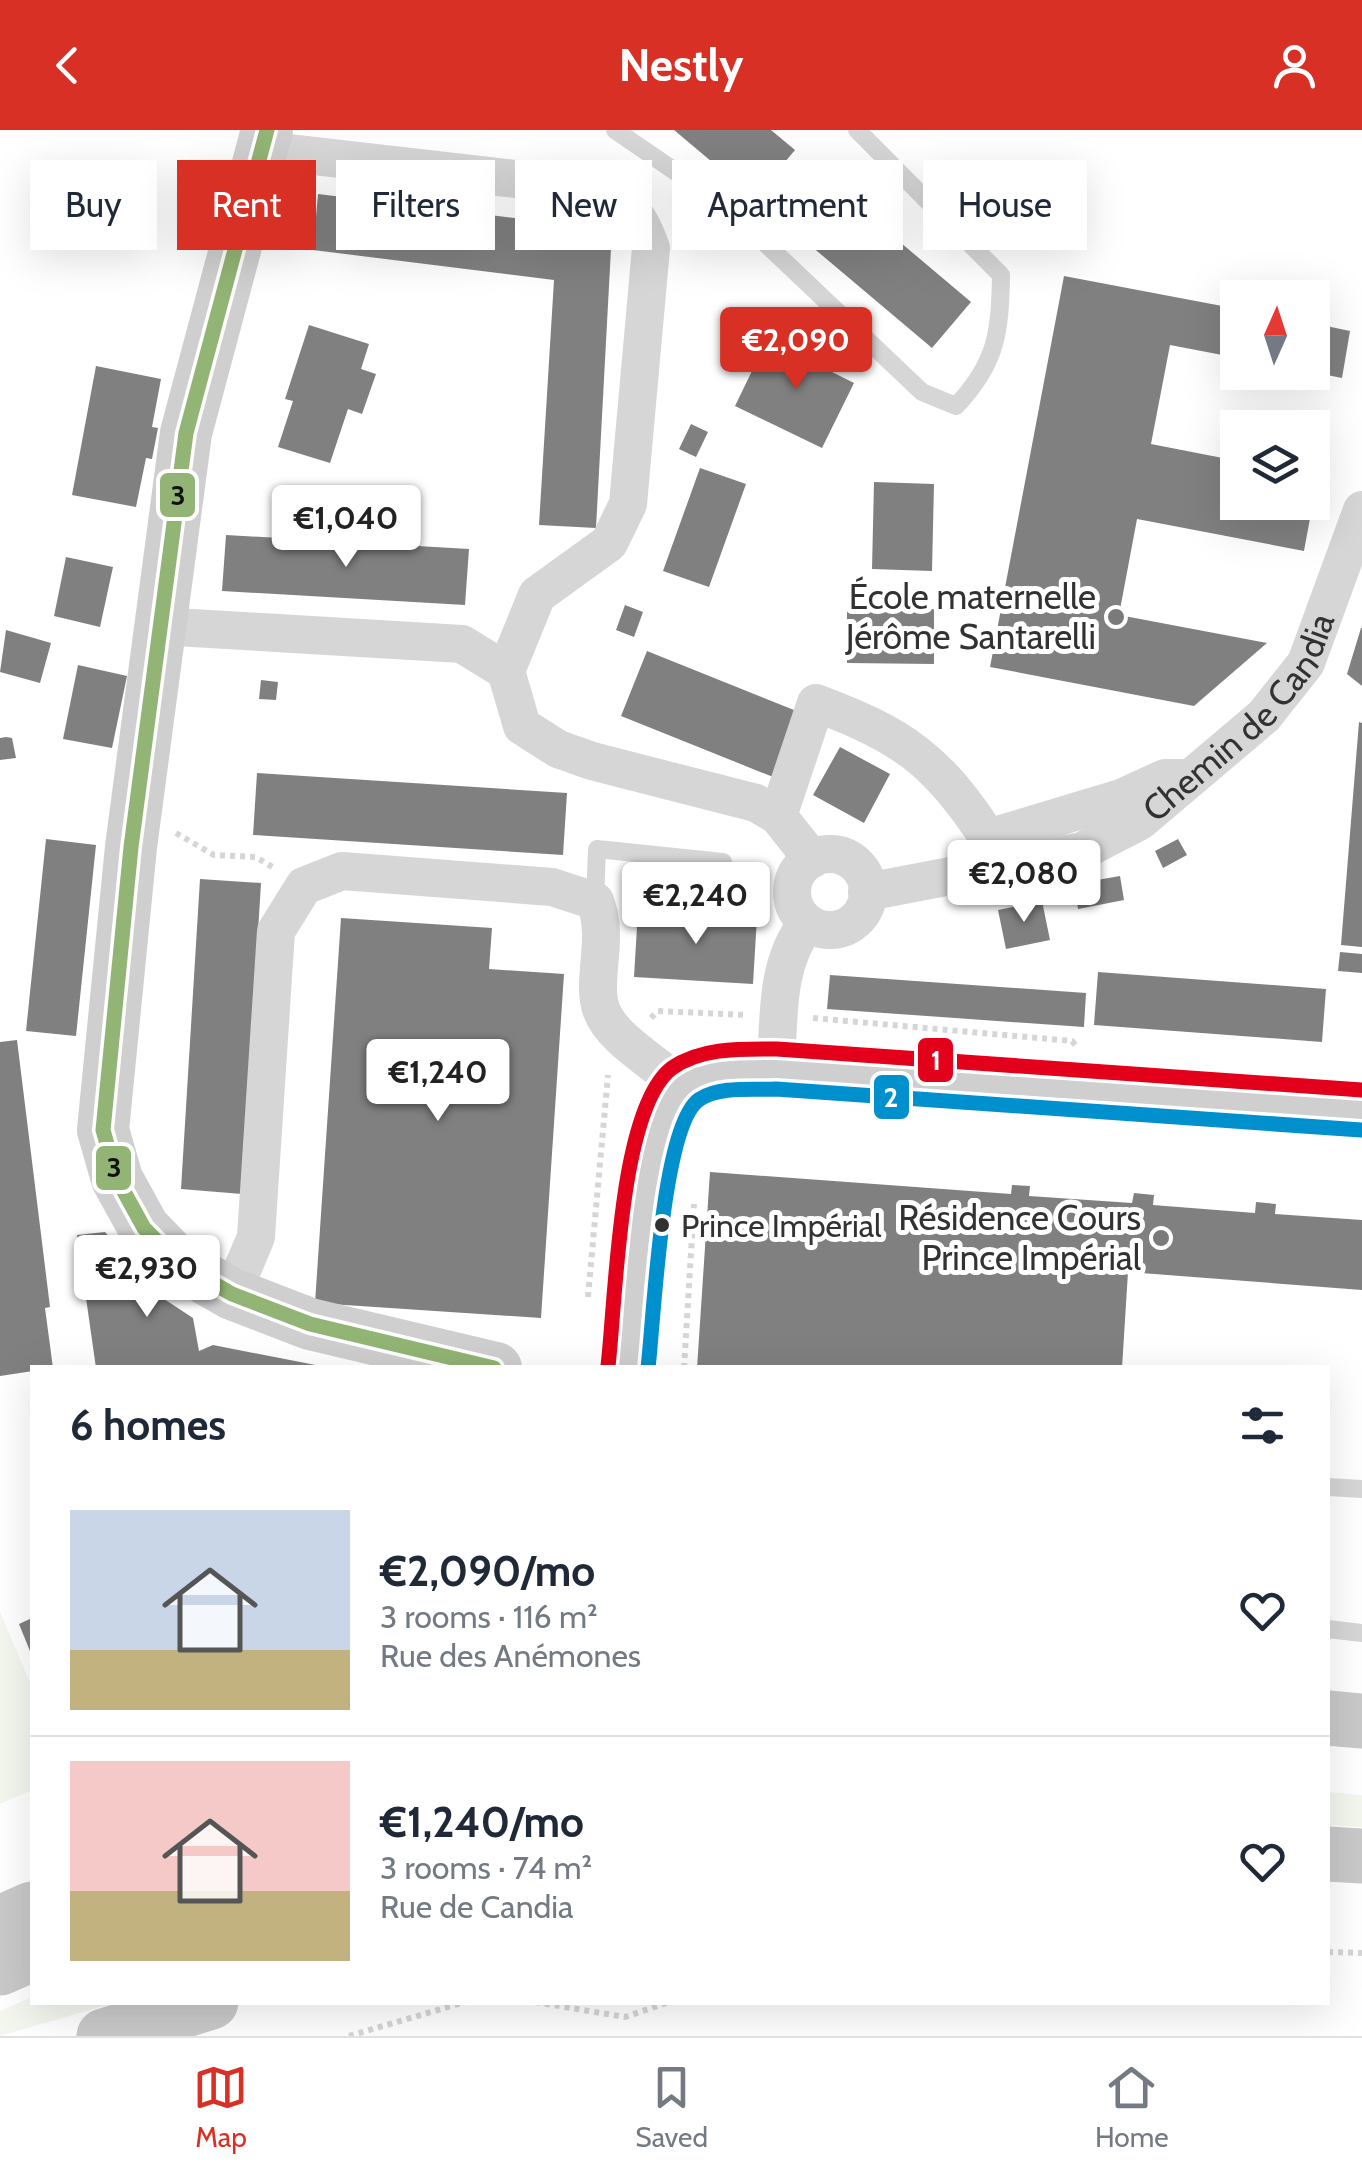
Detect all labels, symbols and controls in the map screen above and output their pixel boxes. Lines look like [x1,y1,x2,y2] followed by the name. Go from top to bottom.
[40,38,95,93] icon: back
[619,38,743,92] text: Nestly
[1267,38,1322,93] icon: person
[30,160,157,250] chip: Buy
[177,160,316,250] chip: Rent
[336,160,495,250] chip: Filters
[515,160,652,250] chip: New
[672,160,903,250] chip: Apartment
[923,160,1087,250] chip: House
[1220,280,1330,390] north arrow
[1220,280,1330,520] map controls
[715,307,877,392] pin: €2,090
[742,320,850,359] text: €2,090
[1220,410,1330,520] button: layers
[158,471,197,519] line badge: 3
[170,478,186,512] text: 3
[265,485,427,570] pin: €1,040
[294,498,398,537] text: €1,040
[845,575,1096,658] place label: École maternelle Jérôme Santarelli
[1105,606,1127,628] marker: École maternelle Jérôme Santarelli
[1134,607,1343,830] street label: Chemin de Candia
[943,840,1105,925] pin: €2,080
[969,853,1079,892] text: €2,080
[615,862,777,947] pin: €2,240
[644,875,748,914] text: €2,240
[916,1036,955,1084] line badge: 1
[357,1039,519,1124] pin: €1,240
[931,1043,941,1077] text: 1
[388,1052,488,1091] text: €1,240
[872,1073,911,1121] line badge: 2
[884,1080,898,1114] text: 2
[94,1144,133,1192] line badge: 3
[106,1150,122,1184] text: 3
[898,1196,1142,1279] place label: Résidence Cours Prince Impérial
[681,1206,882,1245] place label: Prince Impérial
[652,1215,672,1235] marker: Prince Impérial
[1150,1227,1172,1249] marker: Résidence Cours Prince Impérial
[66,1235,228,1320] pin: €2,930
[96,1248,198,1287] text: €2,930
[1235,1398,1290,1453] icon: filters
[70,1399,226,1451] text: 6 homes
[380,1545,595,1597] text: €2,090/mo
[150,1550,270,1670] icon: home
[1235,1583,1290,1638] icon: heart
[380,1597,598,1636] text: 3 rooms · 116 m²
[380,1636,641,1675] text: Rue des Anémones
[380,1796,584,1848] text: €1,240/mo
[150,1801,270,1921] icon: home
[1235,1834,1290,1889] icon: heart
[380,1848,592,1887] text: 3 rooms · 74 m²
[380,1887,573,1926] text: Rue de Candia
[193,2060,248,2154] tab: Map
[635,2060,708,2154] tab: Saved
[1095,2060,1169,2154] tab: Home

